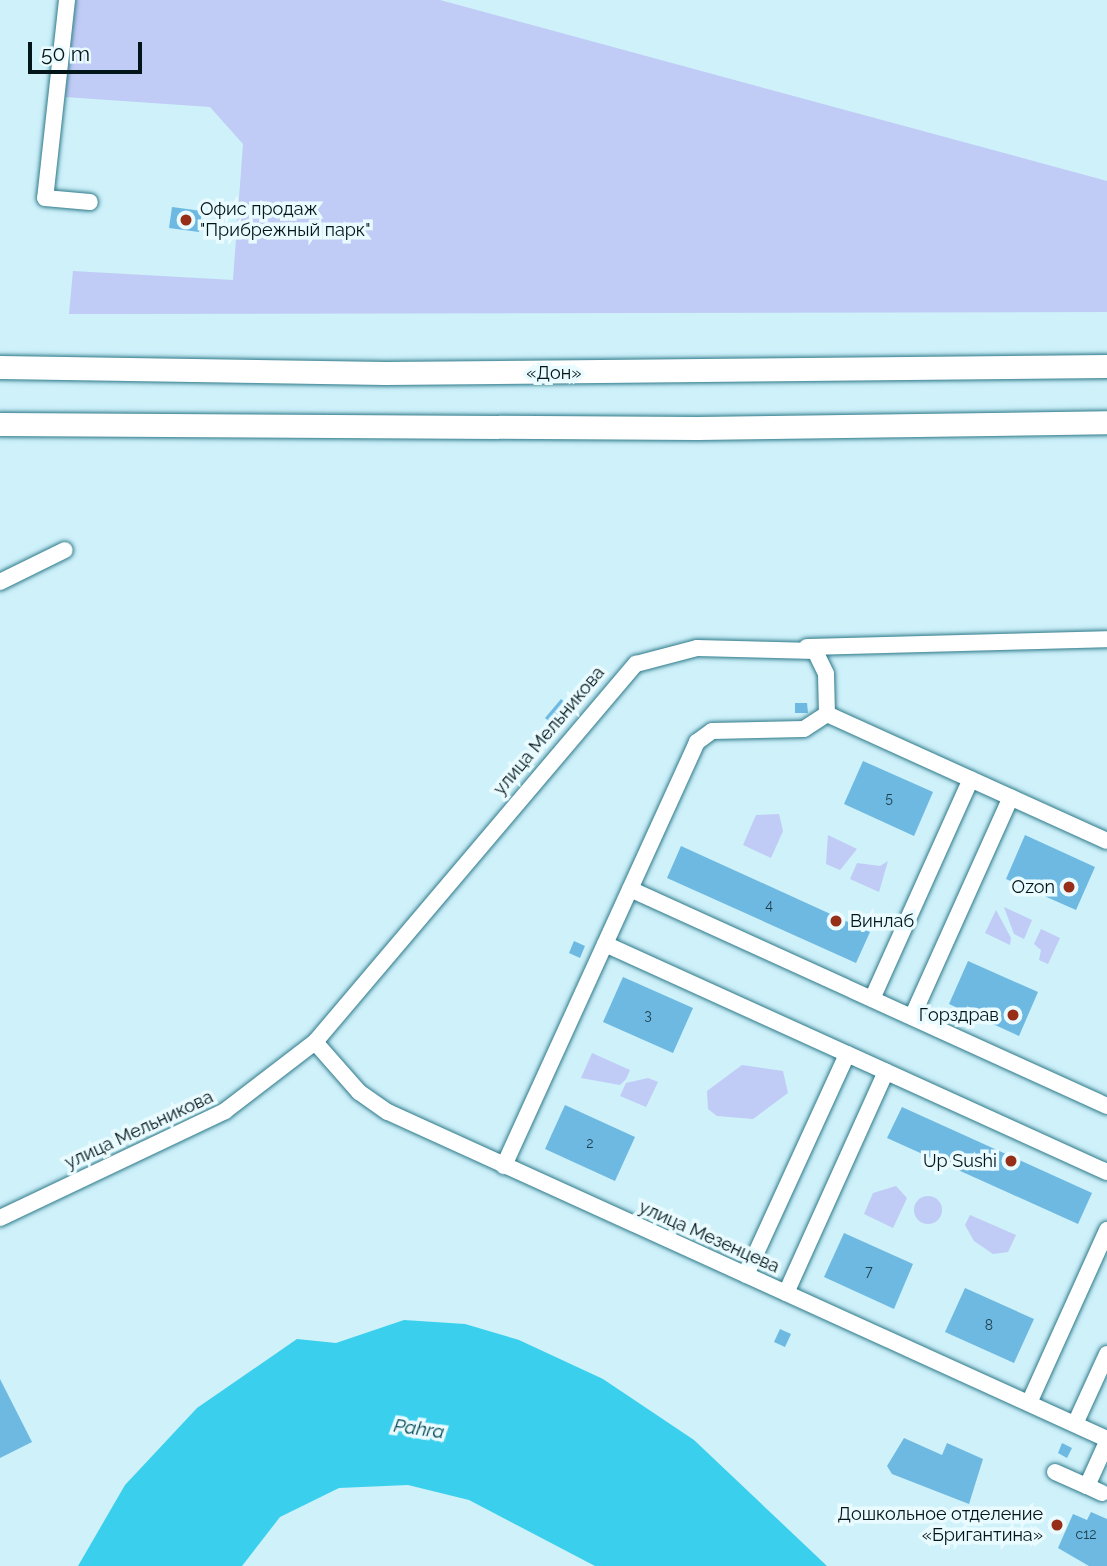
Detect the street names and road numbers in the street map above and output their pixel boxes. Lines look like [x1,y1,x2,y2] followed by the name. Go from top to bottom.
[526,362,582,384] street label: «Дон»
[489,662,609,800] street label: улица Мельникова
[62,1086,216,1174] street label: улица Мельникова
[635,1196,783,1278] street label: улица Мезенцева

